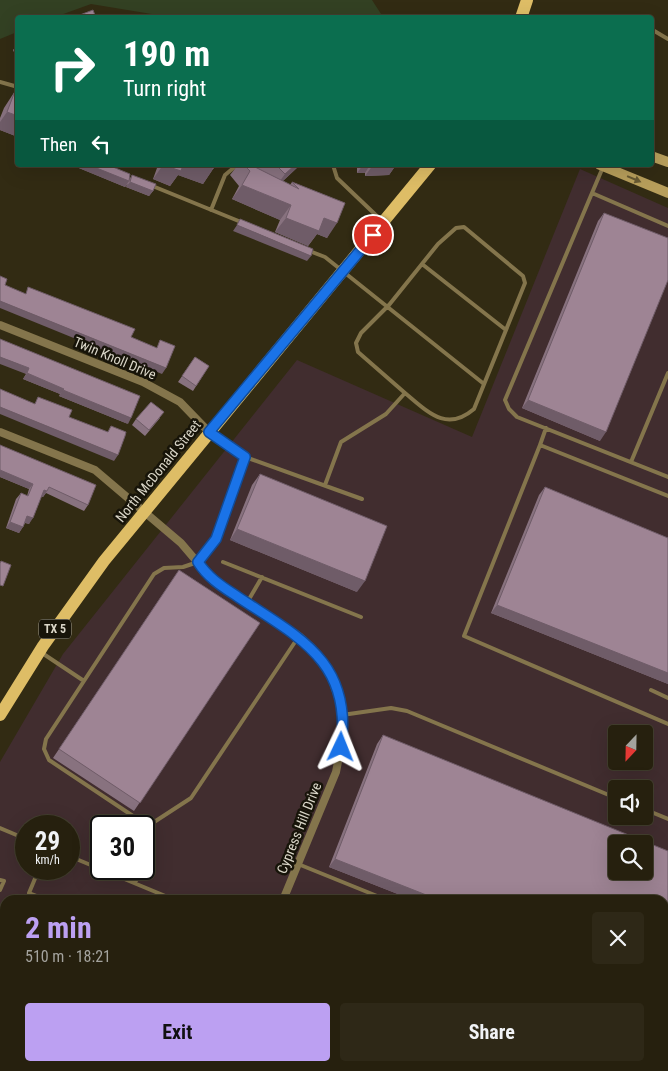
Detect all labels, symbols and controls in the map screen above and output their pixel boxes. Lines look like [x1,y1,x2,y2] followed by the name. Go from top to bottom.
[123,34,210,75] text: 190 m
[40,35,105,100] icon: right
[123,76,206,101] text: Turn right
[87,130,115,158] icon: left
[40,133,77,156] text: Then
[627,176,641,184] one-way arrow
[352,214,394,256] pin
[359,221,387,249] icon: arrive
[71,333,159,383] street label: Twin Knoll Drive
[112,417,204,525] street label: North McDonald Street
[39,620,71,638] road number: TX 5
[314,720,366,772] position arrow
[608,725,652,770] north arrow
[608,725,653,880] map controls
[273,780,325,876] street label: Cypress Hill Drive
[608,780,653,825] button: sound
[90,815,155,880] speed limit sign: 30
[35,827,60,856] text: 29
[608,835,653,880] button: search
[35,853,60,867] text: km/h
[25,910,92,945] text: 2 min
[592,912,644,964] button: close
[25,947,111,966] text: 510 m · 18:21
[25,1003,330,1061] button: Exit
[340,1003,644,1061] button: Share

